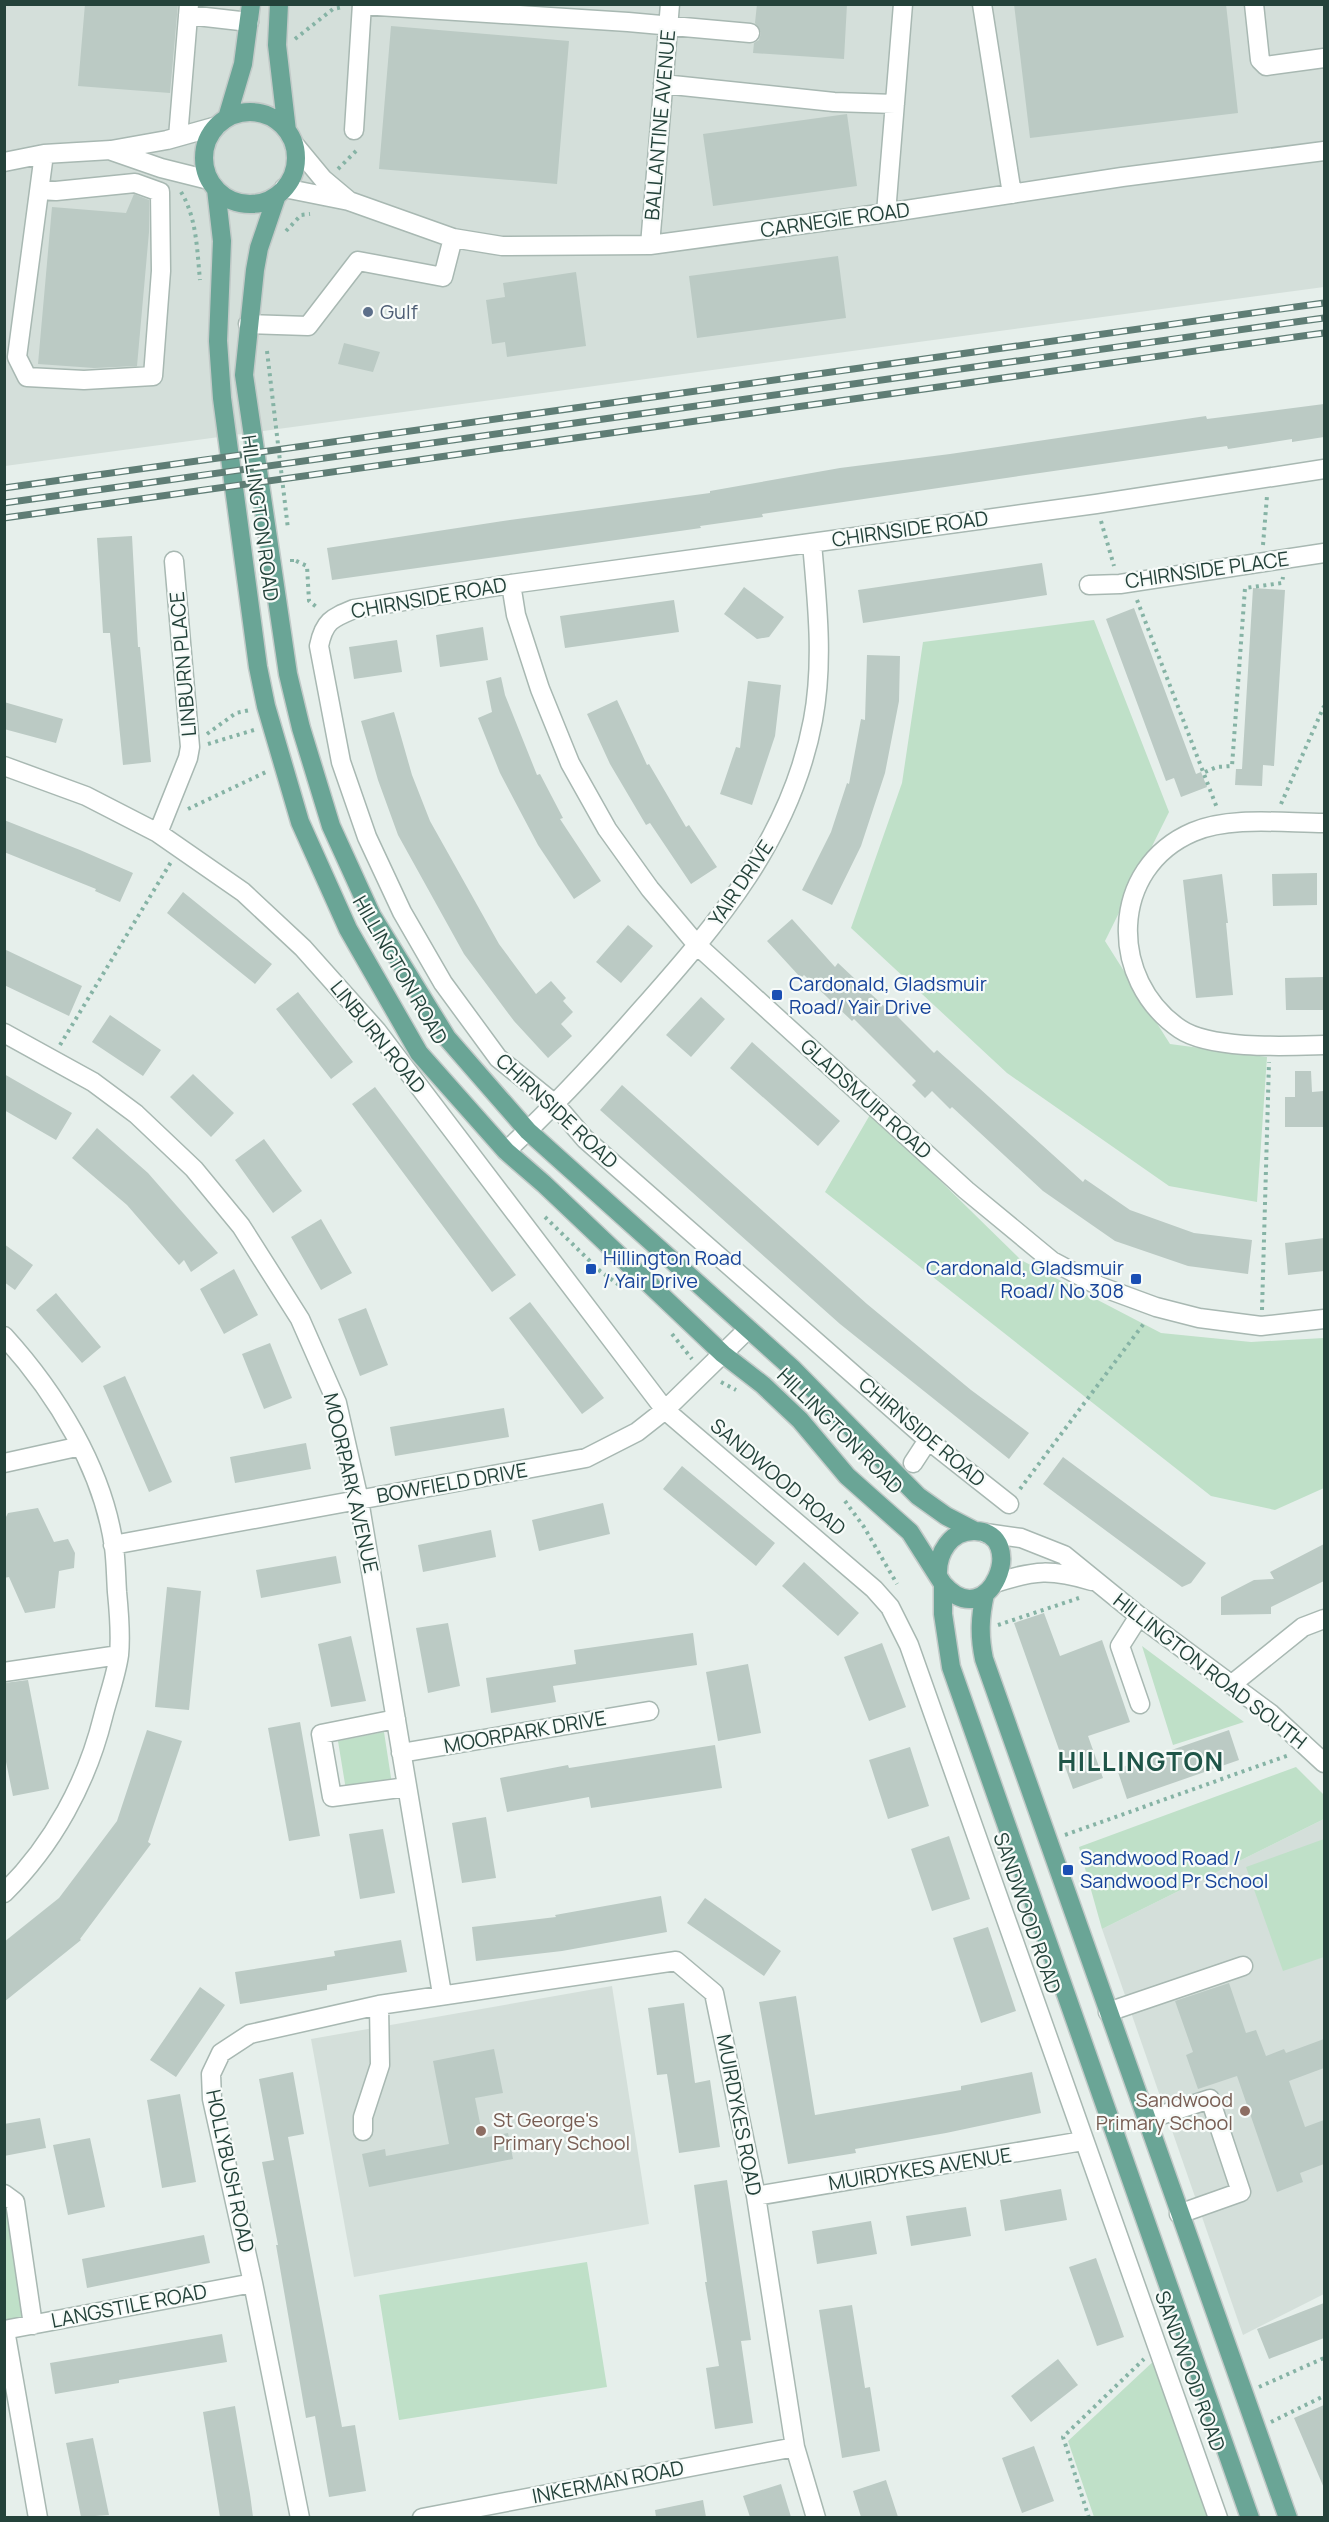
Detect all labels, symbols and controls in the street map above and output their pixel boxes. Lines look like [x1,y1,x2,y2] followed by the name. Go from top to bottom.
[638,29,681,221] street label: BALLANTINE AVENUE
[758,196,911,243] street label: CARNEGIE ROAD
[380,298,418,325] place label: Gulf
[361,305,375,319] marker: Gulf
[235,433,286,603] street label: HILLINGTON ROAD
[830,504,990,553] street label: CHIRNSIDE ROAD
[1123,545,1291,594] street label: CHIRNSIDE PLACE
[349,571,509,624] street label: CHIRNSIDE ROAD
[163,590,202,738] street label: LINBURN PLACE
[702,835,779,931] street label: YAIR DRIVE
[347,890,454,1049] street label: HILLINGTON ROAD
[789,970,987,1020] place label: Cardonald, Gladsmuir Road/ Yair Drive
[324,975,432,1099] street label: LINBURN ROAD
[770,988,784,1002] marker: Cardonald, Gladsmuir Road/ Yair Drive
[795,1033,938,1165] street label: GLADSMUIR ROAD
[491,1047,624,1174] street label: CHIRNSIDE ROAD
[603,1244,742,1294] place label: Hillington Road / Yair Drive
[926,1254,1124,1304] place label: Cardonald, Gladsmuir Road/ No 308
[584,1262,598,1276] marker: Hillington Road / Yair Drive
[1129,1272,1143,1286] marker: Cardonald, Gladsmuir Road/ No 308
[772,1362,909,1499] street label: HILLINGTON ROAD
[853,1371,991,1493] street label: CHIRNSIDE ROAD
[318,1390,385,1576] street label: MOORPARK AVENUE
[705,1412,852,1541] street label: SANDWOOD ROAD
[374,1456,530,1509] street label: BOWFIELD DRIVE
[1108,1587,1312,1755] street label: HILLINGTON ROAD SOUTH
[442,1704,608,1759] street label: MOORPARK DRIVE
[1057,1743,1225,1779] district label: HILLINGTON
[987,1829,1068,1997] street label: SANDWOOD ROAD
[1080,1844,1268,1894] place label: Sandwood Road / Sandwood Pr School
[1061,1863,1075,1877] marker: Sandwood Road / Sandwood Pr School
[711,2032,768,2198] street label: MUIRDYKES ROAD
[1096,2086,1233,2136] place label: Sandwood Primary School
[200,2087,261,2255] street label: HOLLYBUSH ROAD
[1238,2104,1252,2118] marker: Sandwood Primary School
[493,2106,630,2156] place label: St George's Primary School
[474,2124,488,2138] marker: St George's Primary School
[826,2141,1013,2196] street label: MUIRDYKES AVENUE
[49,2277,209,2334] street label: LANGSTILE ROAD
[1149,2287,1232,2455] street label: SANDWOOD ROAD
[530,2454,686,2509] street label: INKERMAN ROAD

